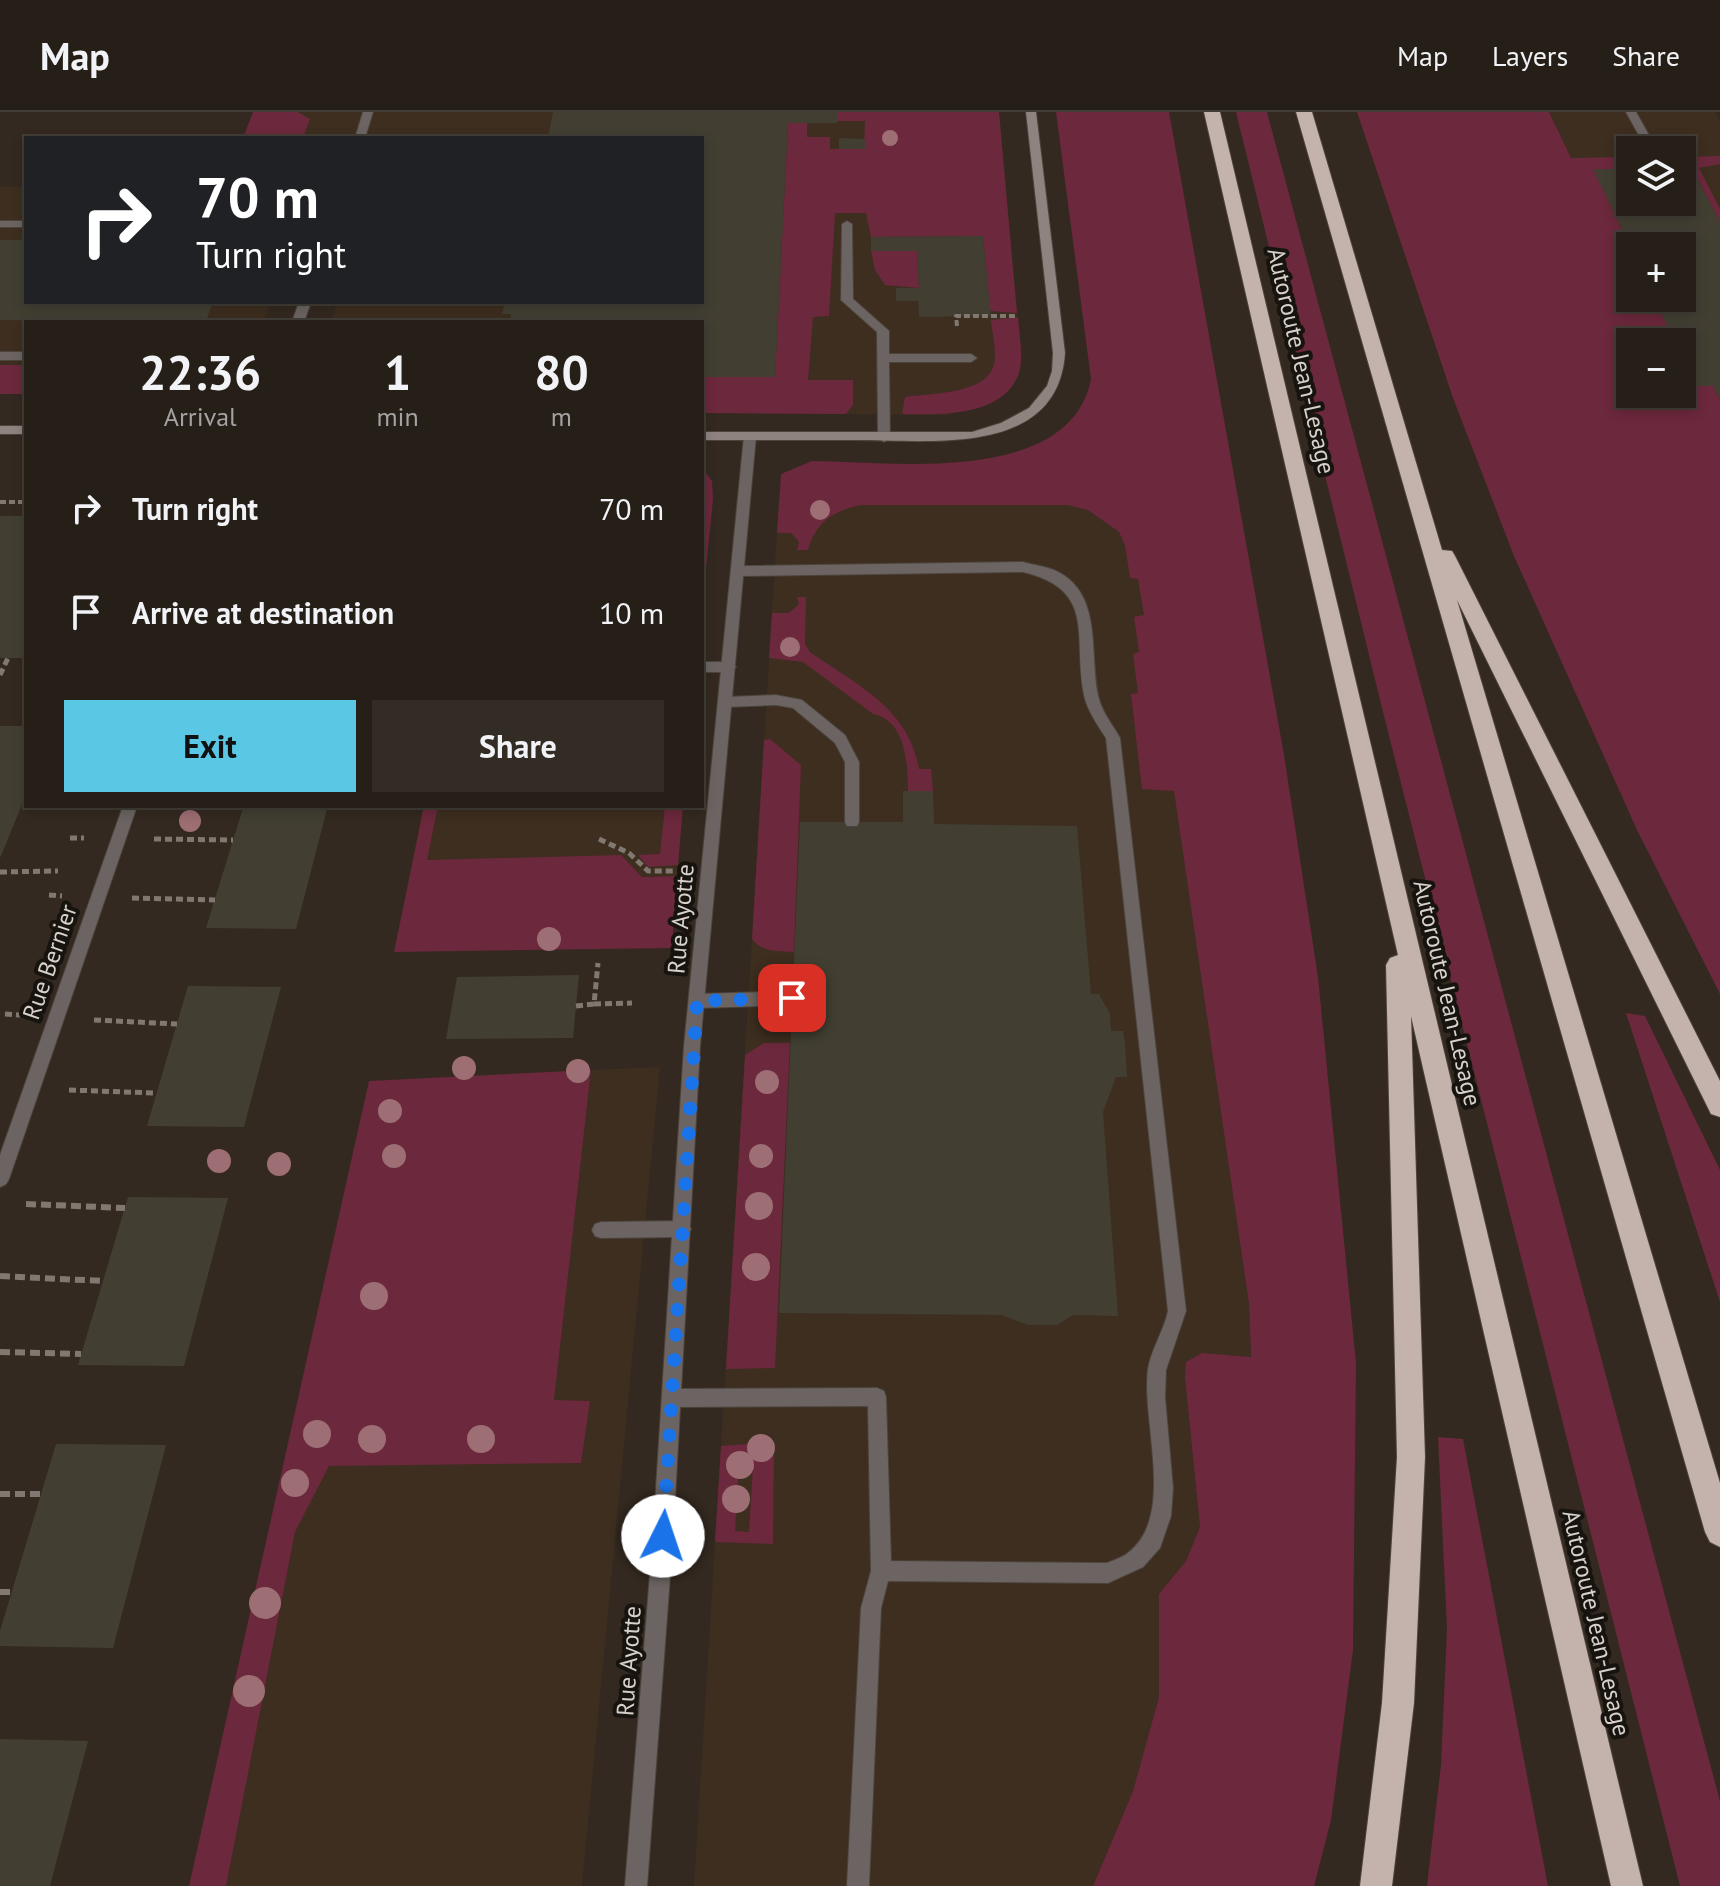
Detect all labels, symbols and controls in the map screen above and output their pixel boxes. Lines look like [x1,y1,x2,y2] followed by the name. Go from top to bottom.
[40,31,110,80] text: Map
[1397,37,1448,74] text: Map
[1492,37,1568,74] text: Layers
[1612,37,1680,74] text: Share
[1616,136,1696,408] map controls
[1616,136,1696,216] button: layers
[196,161,319,233] text: 70 m
[64,168,168,272] icon: right
[196,231,346,278] text: Turn right
[1616,232,1696,312] button: +
[1260,245,1343,477] street label: Autoroute Jean-Lesage
[1616,328,1696,408] button: −
[139,341,261,403] text: 22:36
[384,341,411,403] text: 1
[534,341,589,403] text: 80
[164,400,237,433] text: Arrival
[377,400,419,433] text: min
[551,400,572,433] text: m
[64,486,108,530] icon: right
[132,489,258,528] text: Turn right
[599,489,664,528] text: 70 m
[64,590,108,634] icon: arrive
[132,593,394,632] text: Arrive at destination
[599,593,664,632] text: 10 m
[64,700,356,792] button: Exit
[372,700,664,792] button: Share
[660,863,701,975] street label: Rue Ayotte
[1406,877,1489,1109] street label: Autoroute Jean-Lesage
[15,900,84,1024] street label: Rue Bernier
[758,964,826,1032] pin
[770,976,814,1020] icon: arrive
[621,1494,705,1578] position arrow
[1555,1507,1638,1739] street label: Autoroute Jean-Lesage
[609,1605,648,1717] street label: Rue Ayotte

